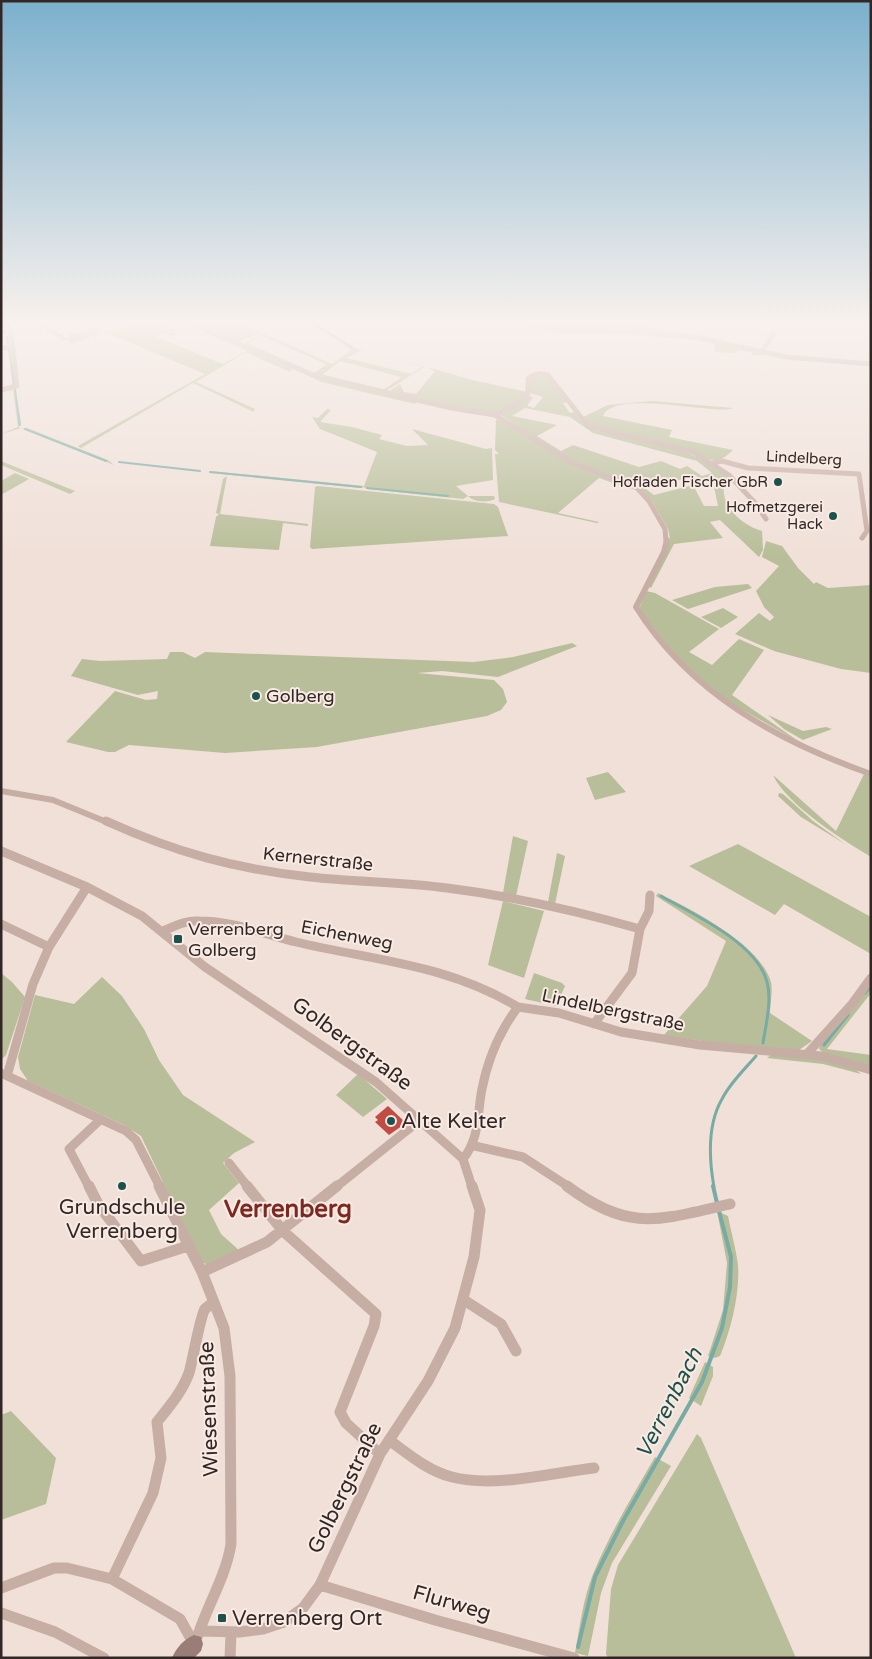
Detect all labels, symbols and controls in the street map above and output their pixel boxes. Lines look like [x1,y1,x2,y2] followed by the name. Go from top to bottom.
[766,447,842,469] street label: Lindelberg
[612,473,768,491] place label: Hofladen Fischer GbR
[772,476,784,488] marker: Hofladen Fischer GbR
[726,498,823,533] place label: Hofmetzgerei Hack
[827,510,839,522] marker: Hofmetzgerei Hack
[266,685,335,707] place label: Golberg
[250,690,262,702] marker: Golberg
[262,842,374,876] street label: Kernerstraße
[299,915,395,955] street label: Eichenweg
[188,918,284,961] place label: Verrenberg Golberg
[172,933,184,945] marker: Verrenberg Golberg
[540,984,686,1036] street label: Lindelbergstraße
[287,992,417,1096] street label: Golbergstraße
[401,1109,506,1134] place label: Alte Kelter
[385,1115,397,1127] marker: Alte Kelter
[116,1180,128,1192] marker: Grundschule Verrenberg
[59,1195,185,1244] place label: Grundschule Verrenberg
[224,1195,352,1224] district label: Verrenberg
[194,1341,224,1477] street label: Wiesenstraße
[630,1343,708,1462] water label: Verrenbach
[303,1418,388,1558] street label: Golbergstraße
[410,1580,494,1626] street label: Flurweg
[232,1606,382,1631] place label: Verrenberg Ort
[216,1612,228,1624] marker: Verrenberg Ort

